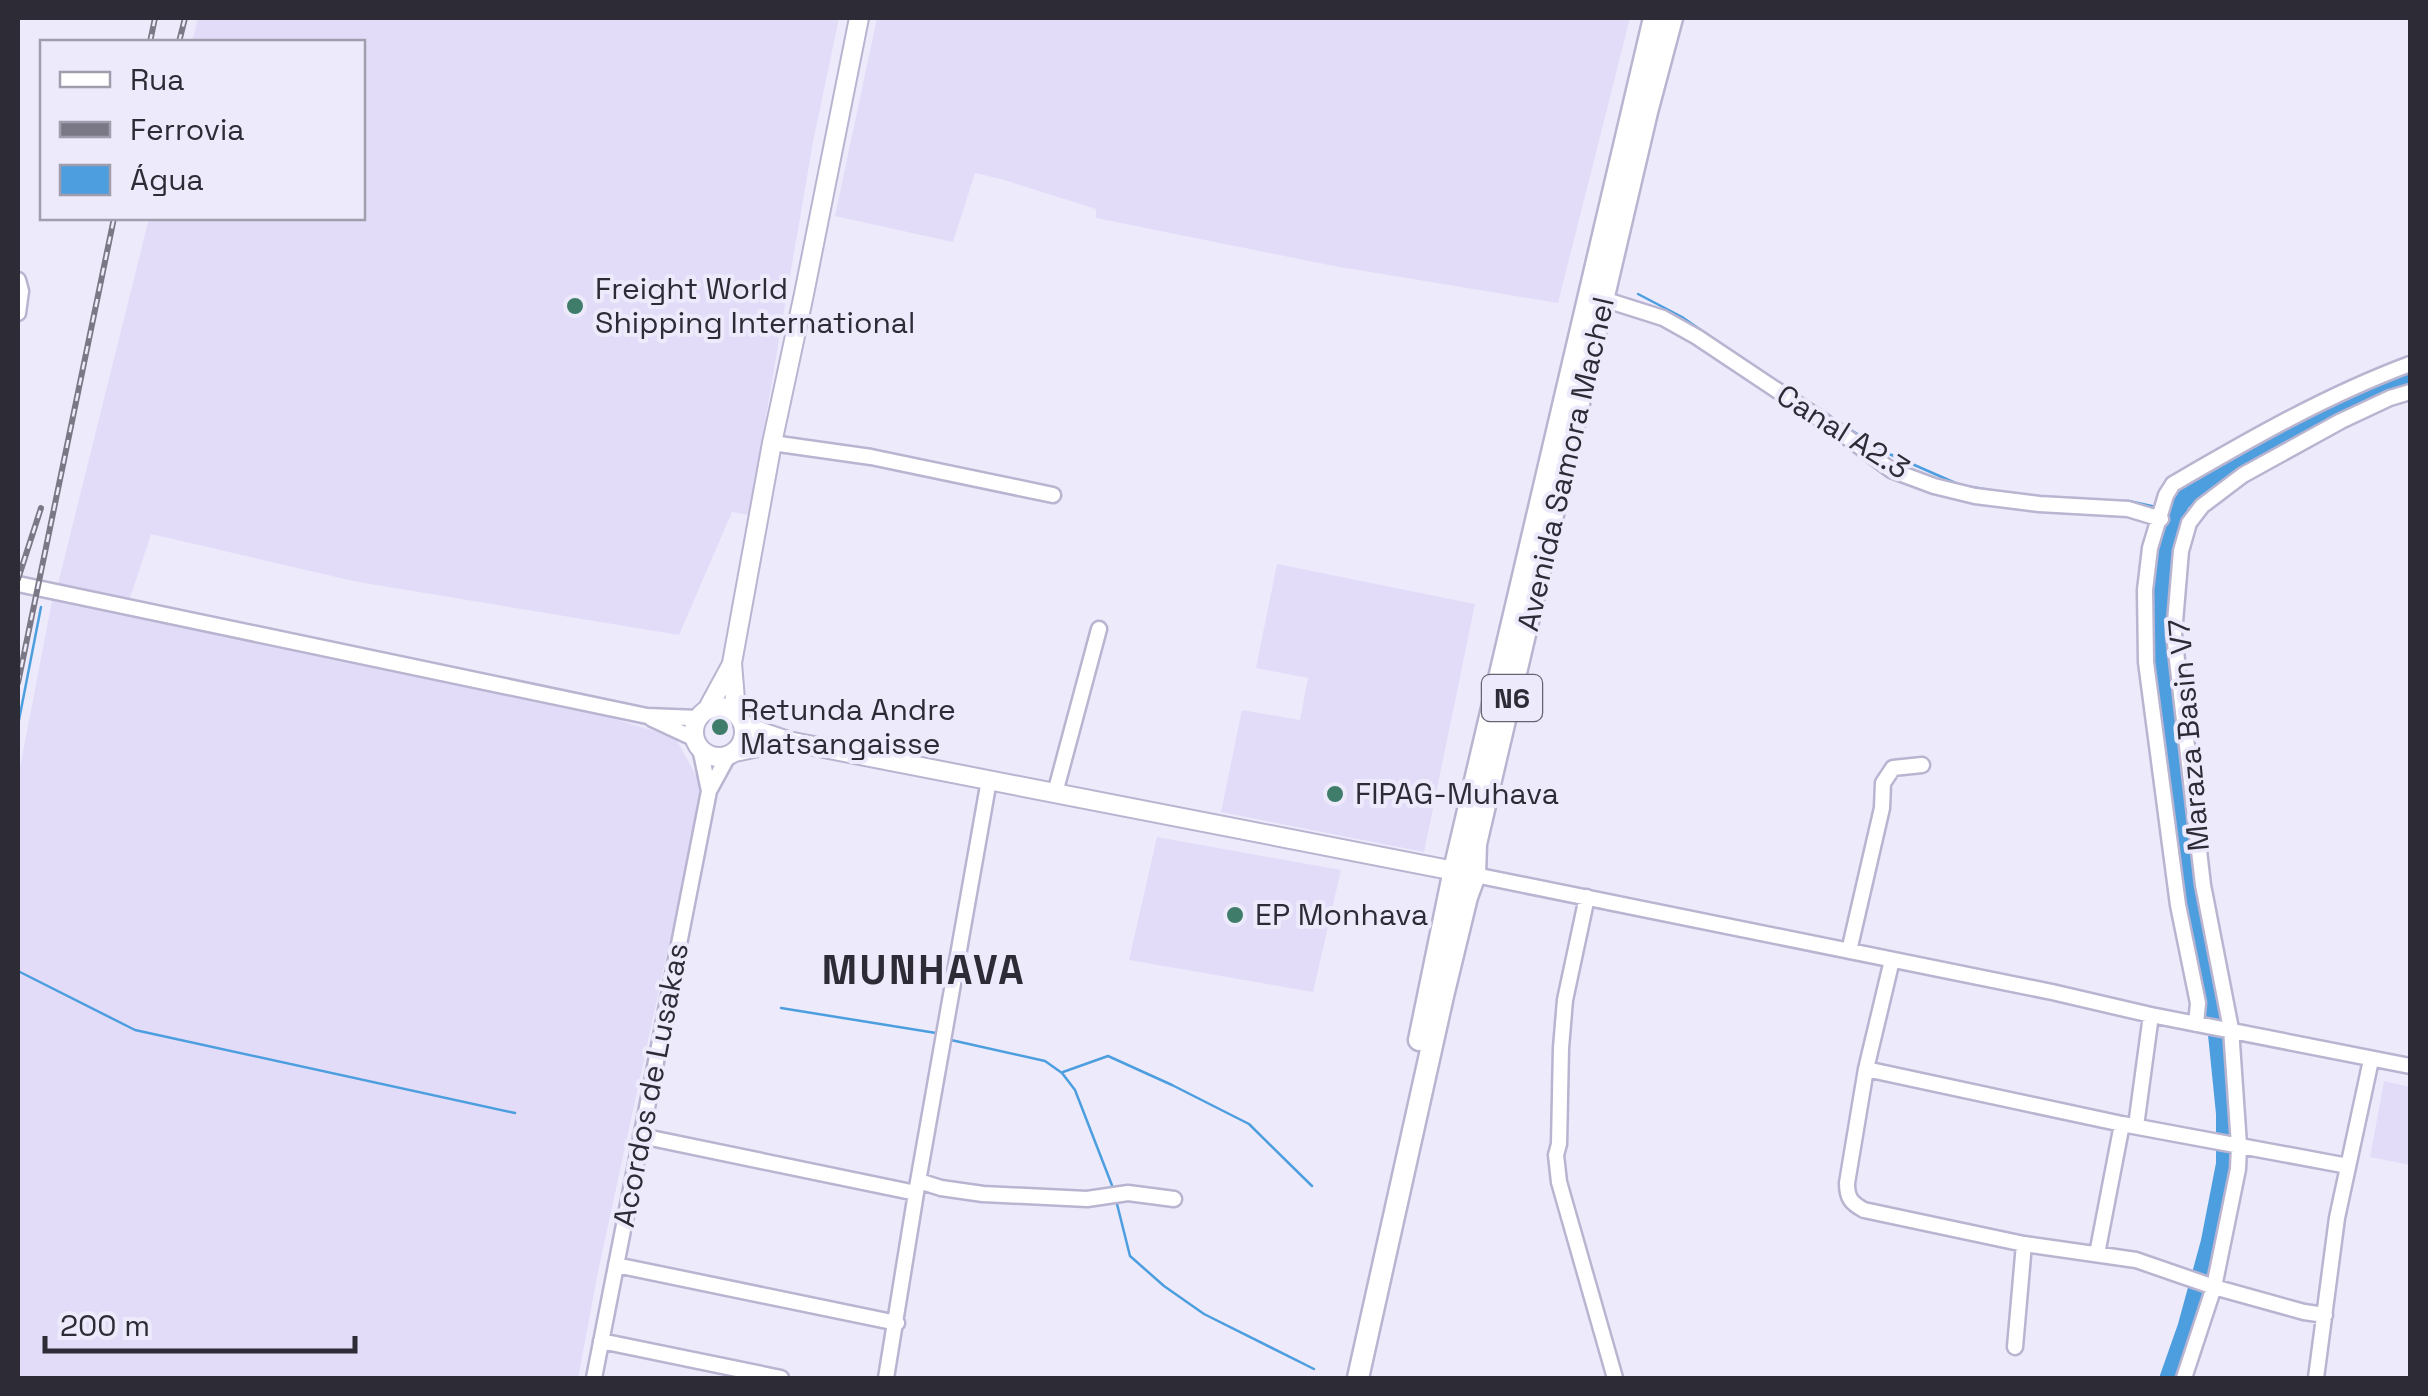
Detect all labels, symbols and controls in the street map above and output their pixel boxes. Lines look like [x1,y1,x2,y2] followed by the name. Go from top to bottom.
[40,40,365,220] legend
[130,60,185,99] text: Rua
[130,110,245,149] text: Ferrovia
[130,160,204,199] text: Água
[595,269,915,342] place label: Freight World Shipping International
[1508,293,1623,635] street label: Avenida Samora Machel
[564,295,586,317] marker: Freight World Shipping International
[1770,375,1917,488] street label: Canal A2.3
[2159,617,2218,853] street label: Maraza Basin V7
[1482,675,1542,721] road number: N6
[740,690,956,763] place label: Retunda Andre Matsangaisse
[709,716,731,738] marker: Retunda Andre Matsangaisse
[1355,774,1559,813] place label: FIPAG-Muhava
[1324,783,1346,805] marker: FIPAG-Muhava
[1255,895,1428,934] place label: EP Monhava
[1224,904,1246,926] marker: EP Monhava
[604,940,697,1230] street label: Acordos de Lusakas
[822,945,1026,996] district label: MUNHAVA
[45,1291,355,1353] scale bar
[60,1306,150,1345] text: 200 m

